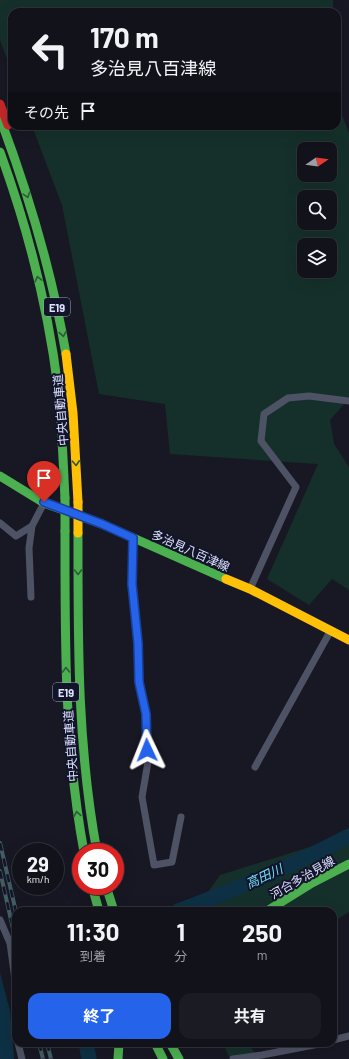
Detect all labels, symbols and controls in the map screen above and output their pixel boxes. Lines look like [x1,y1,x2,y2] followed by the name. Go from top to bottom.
[90,20,159,54] text: 170 m
[24,24,76,76] icon: left
[90,57,216,79] text: 多治見八百津線
[77,100,99,122] icon: arrive
[24,103,69,121] text: その先
[297,142,337,182] north arrow
[297,142,337,278] map controls
[297,190,337,230] button: search
[22,191,31,198] one-way arrow
[297,238,337,278] button: layers
[35,275,43,282] one-way arrow
[44,298,70,316] road number: E19
[58,331,66,337] one-way arrow
[50,374,70,446] street label: 中央自動車道
[72,460,80,466] one-way arrow
[27,461,61,502] pin
[33,467,55,489] icon: arrive
[150,527,232,573] street label: 多治見八百津線
[74,569,82,575] one-way arrow
[62,667,70,673] one-way arrow
[53,683,79,701] road number: E19
[61,710,79,782] street label: 中央自動車道
[126,729,168,771] position arrow
[73,811,81,817] one-way arrow
[72,843,124,895] speed limit sign: 30
[27,852,49,876] text: 29
[267,853,337,901] street label: 河合多治見線
[243,860,287,891] water label: 高田川
[27,873,49,885] text: km/h
[67,917,119,946] text: 11:30
[176,917,185,946] text: 1
[242,918,282,947] text: 250
[257,947,268,963] text: m
[80,948,106,964] text: 到着
[174,948,187,964] text: 分
[28,993,171,1039] button: 終了
[179,993,321,1039] button: 共有

